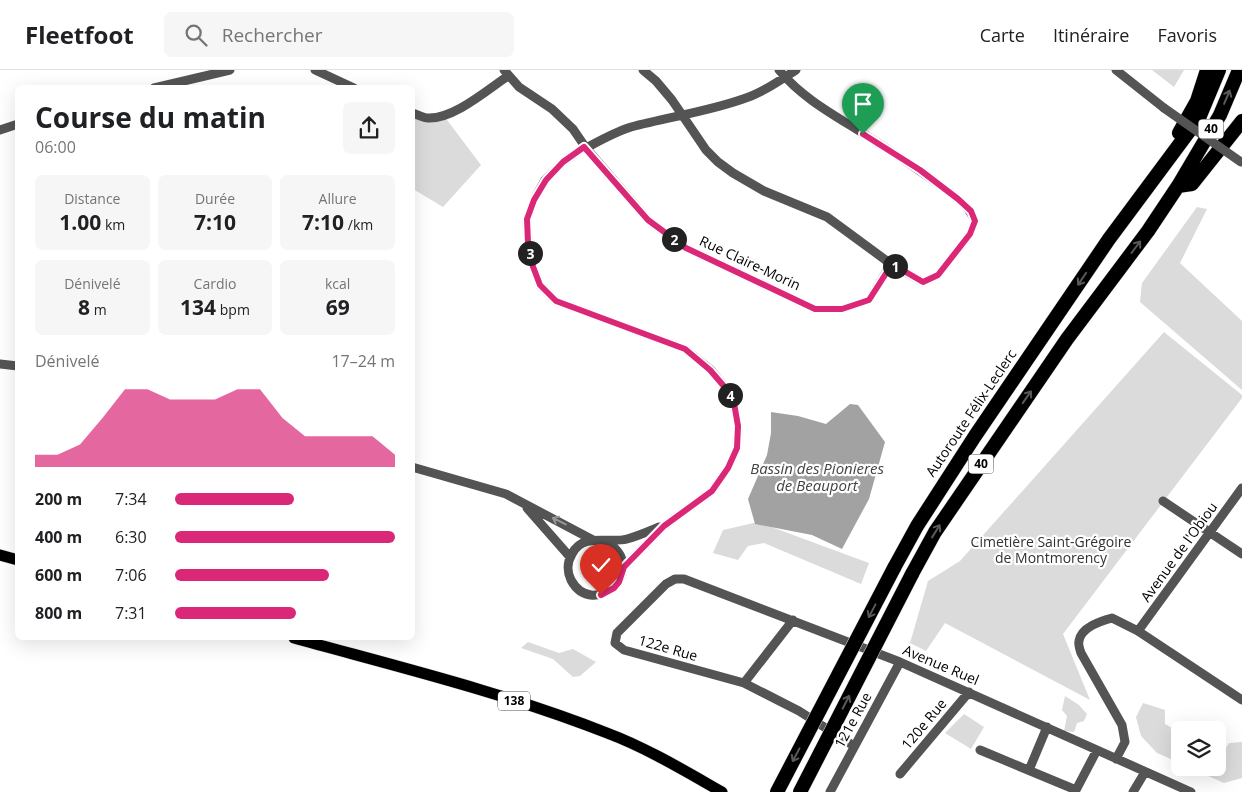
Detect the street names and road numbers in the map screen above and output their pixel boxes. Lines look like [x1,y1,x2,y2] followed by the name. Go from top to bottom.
[1198,120,1224,138] road number: 40
[697,231,804,294] street label: Rue Claire-Morin
[921,345,1020,480] street label: Autoroute Félix-Leclerc
[968,454,994,474] road number: 40
[1136,498,1221,605] street label: Avenue de l'Obiou
[636,630,700,665] street label: 122e Rue
[900,640,982,689] street label: Avenue Ruel
[830,689,876,751] street label: 121e Rue
[498,692,530,710] road number: 138
[897,694,950,753] street label: 120e Rue

